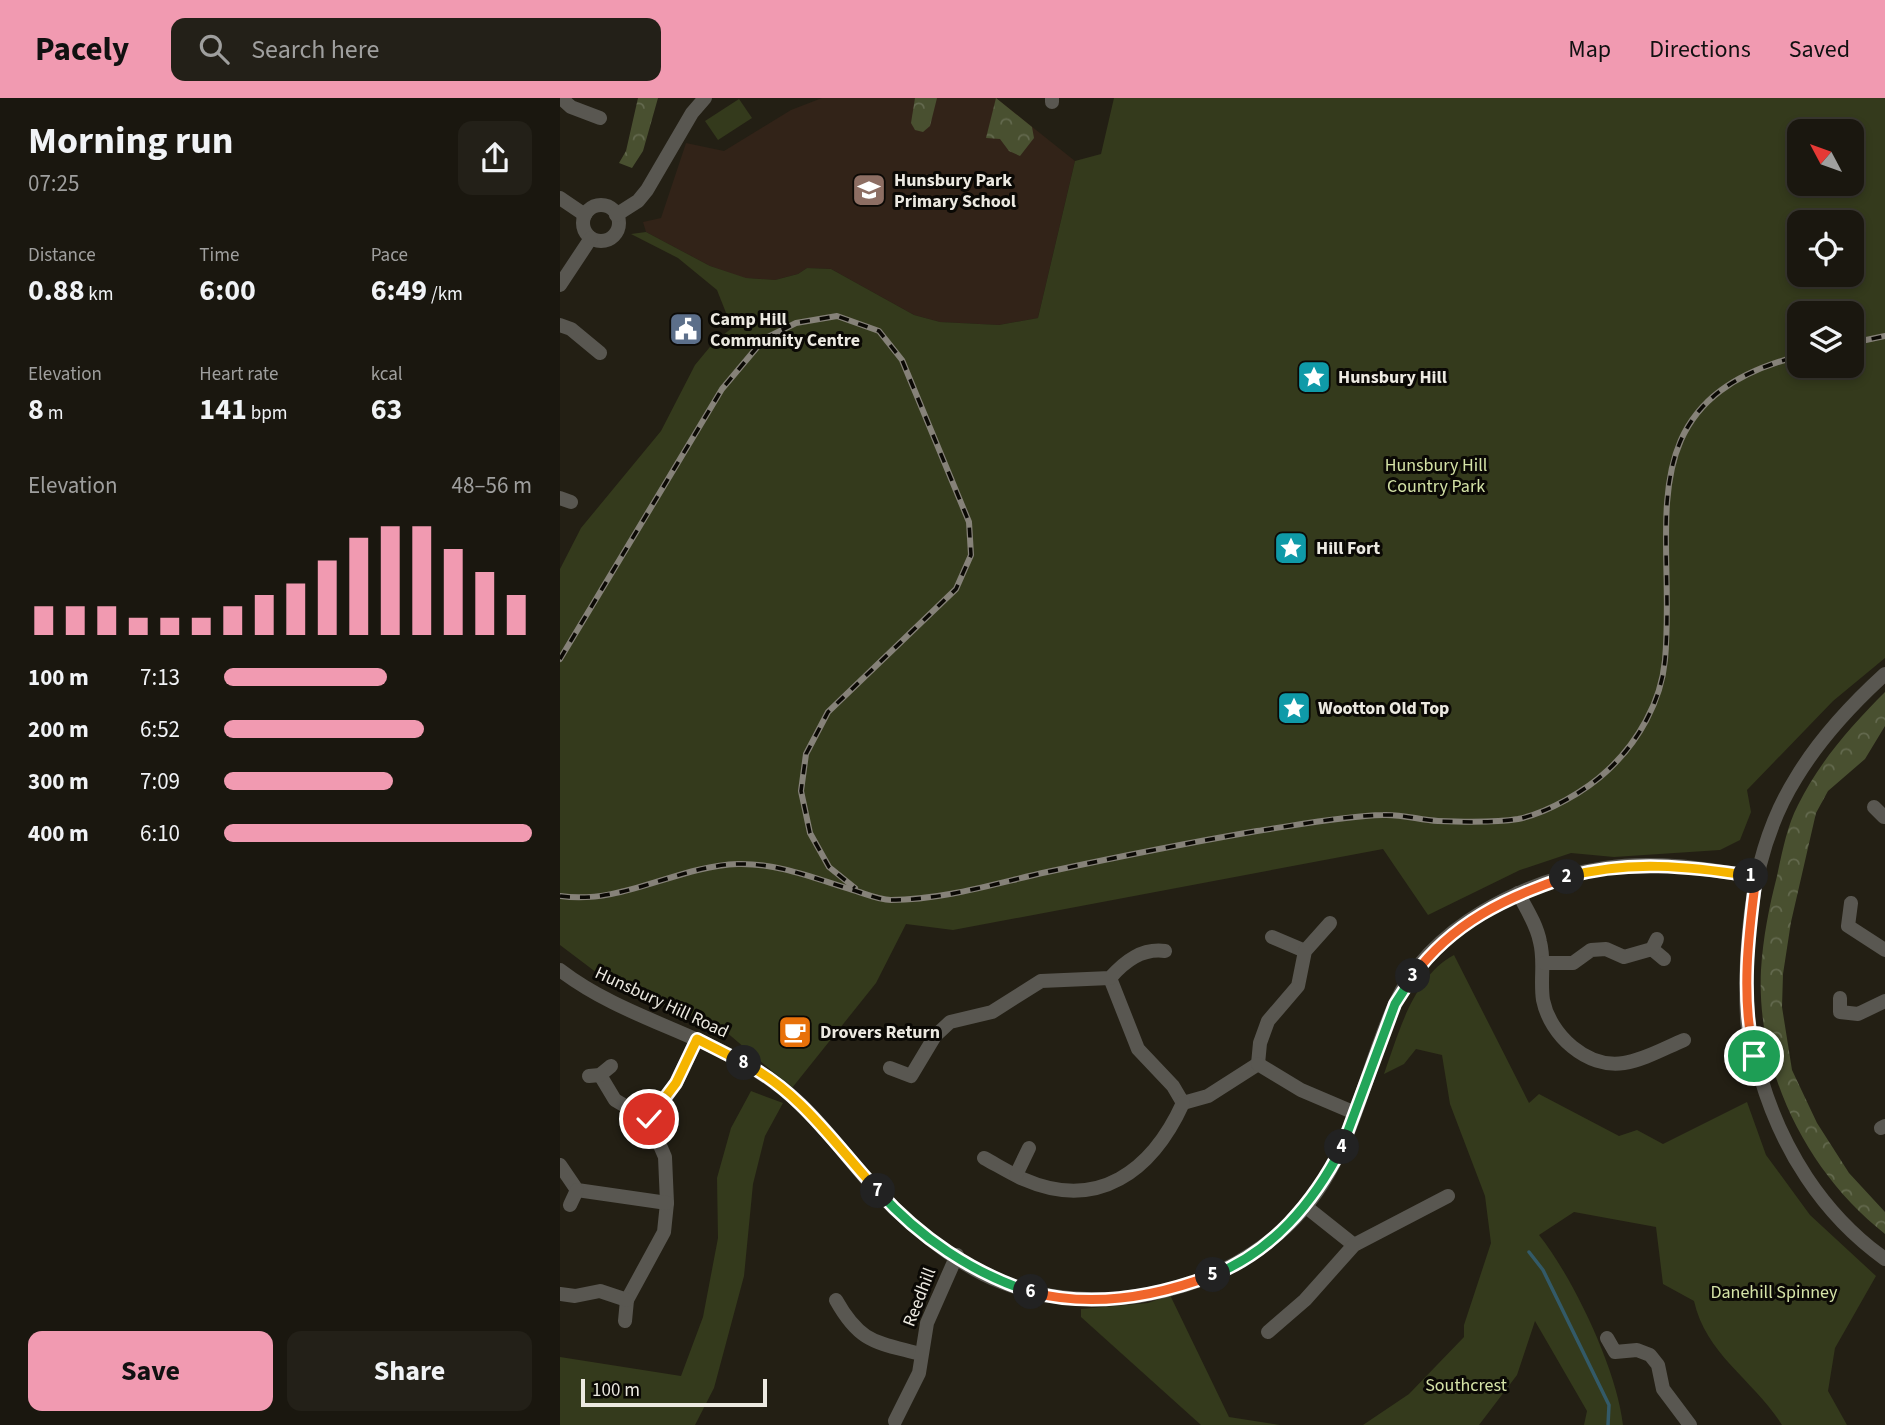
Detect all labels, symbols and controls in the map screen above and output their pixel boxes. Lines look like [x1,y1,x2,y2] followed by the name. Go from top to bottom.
[171,18,661,81] search box
[35,26,129,73] text: Pacely
[195,30,233,68] icon: search
[251,31,379,68] text: Search here
[1568,32,1611,67] text: Map
[1649,32,1751,67] text: Directions
[1789,32,1850,67] text: Saved
[28,114,233,168] text: Morning run
[1787,119,1864,196] north arrow
[1787,119,1864,378] map controls
[458,121,532,195] button: share
[28,167,79,200] text: 07:25
[894,168,1016,214] place label: Hunsbury Park Primary School
[850,171,888,209] school or university icon: Hunsbury Park Primary School
[1787,210,1864,287] button: locate
[28,242,96,269] text: Distance
[199,242,239,269] text: Time
[371,242,408,269] text: Pace
[28,269,85,312] text: 0.88
[199,269,256,312] text: 6:00
[371,269,427,312] text: 6:49
[85,281,114,308] text: km
[427,281,463,308] text: /km
[1787,301,1864,378] button: layers
[710,307,860,353] place label: Camp Hill Community Centre
[667,310,705,348] public building icon: Camp Hill Community Centre
[1295,358,1333,396] place icon: Hunsbury Hill
[28,361,102,388] text: Elevation
[199,361,278,388] text: Heart rate
[371,361,403,388] text: kcal
[1338,365,1447,390] place label: Hunsbury Hill
[28,388,44,431] text: 8
[199,388,247,431] text: 141
[371,388,402,431] text: 63
[44,400,63,427] text: m
[247,400,287,427] text: bpm
[1385,453,1487,499] park label: Hunsbury Hill Country Park
[28,469,118,502] text: Elevation
[452,469,532,502] text: 48–56 m
[1272,529,1310,567] place icon: Hill Fort
[1316,536,1380,561] place label: Hill Fort
[28,661,89,694] text: 100 m
[140,661,180,694] text: 7:13
[1275,689,1313,727] place icon: Wootton Old Top
[1318,696,1449,721] place label: Wootton Old Top
[28,713,89,746] text: 200 m
[140,713,180,746] text: 6:52
[28,765,89,798] text: 300 m
[140,765,180,798] text: 7:09
[28,817,89,850] text: 400 m
[140,817,180,850] text: 6:10
[1734,858,1768,894] pin: 1
[1550,860,1584,894] pin: 2
[1745,862,1756,889] text: 1
[1561,863,1572,890] text: 2
[1396,958,1430,994] pin: 3
[591,960,733,1044] street label: Hunsbury Hill Road
[1407,962,1418,989] text: 3
[776,1013,814,1051] cafe icon: Drovers Return
[820,1020,940,1045] place label: Drovers Return
[1724,1026,1784,1086] pin
[1735,1037,1773,1075] icon: arrive
[726,1046,762,1080] pin: 8
[738,1049,749,1076] text: 8
[619,1089,679,1149] pin
[630,1100,668,1138] icon: check
[1324,1130,1360,1164] pin: 4
[1336,1133,1347,1160] text: 4
[860,1174,896,1208] pin: 7
[872,1177,883,1204] text: 7
[1196,1258,1230,1292] pin: 5
[1207,1261,1218,1288] text: 5
[897,1264,942,1330] street label: Reedhill
[1014,1274,1049,1310] pin: 6
[1025,1278,1036,1305] text: 6
[1710,1280,1838,1305] park label: Danehill Spinney
[28,1331,273,1411] button: Save
[287,1331,532,1411] button: Share
[1425,1373,1507,1398] park label: Southcrest
[581,1376,766,1408] scale bar
[592,1377,640,1404] text: 100 m

